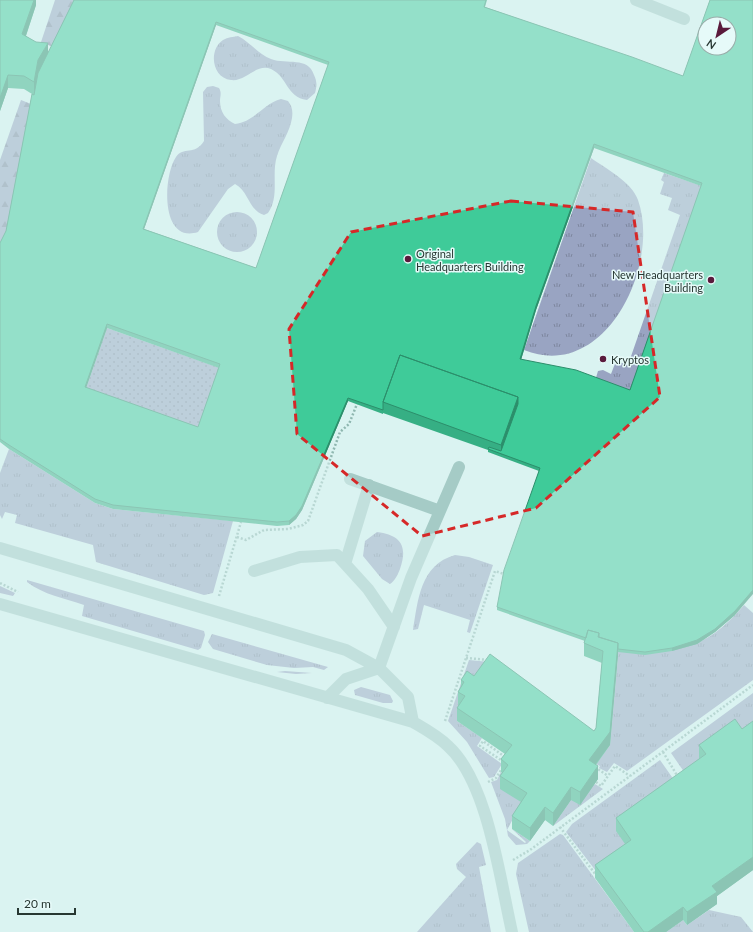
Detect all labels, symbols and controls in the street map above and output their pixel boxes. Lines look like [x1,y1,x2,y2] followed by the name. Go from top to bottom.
[697,16,737,56] north arrow
[704,37,718,52] text: N
[416,247,524,273] place label: Original Headquarters Building
[403,254,413,264] marker: Original Headquarters Building
[612,268,703,294] place label: New Headquarters Building
[706,275,716,285] marker: New Headquarters Building
[611,353,649,366] place label: Kryptos
[598,354,608,364] marker: Kryptos
[18,890,75,916] scale bar
[24,896,51,911] text: 20 m

